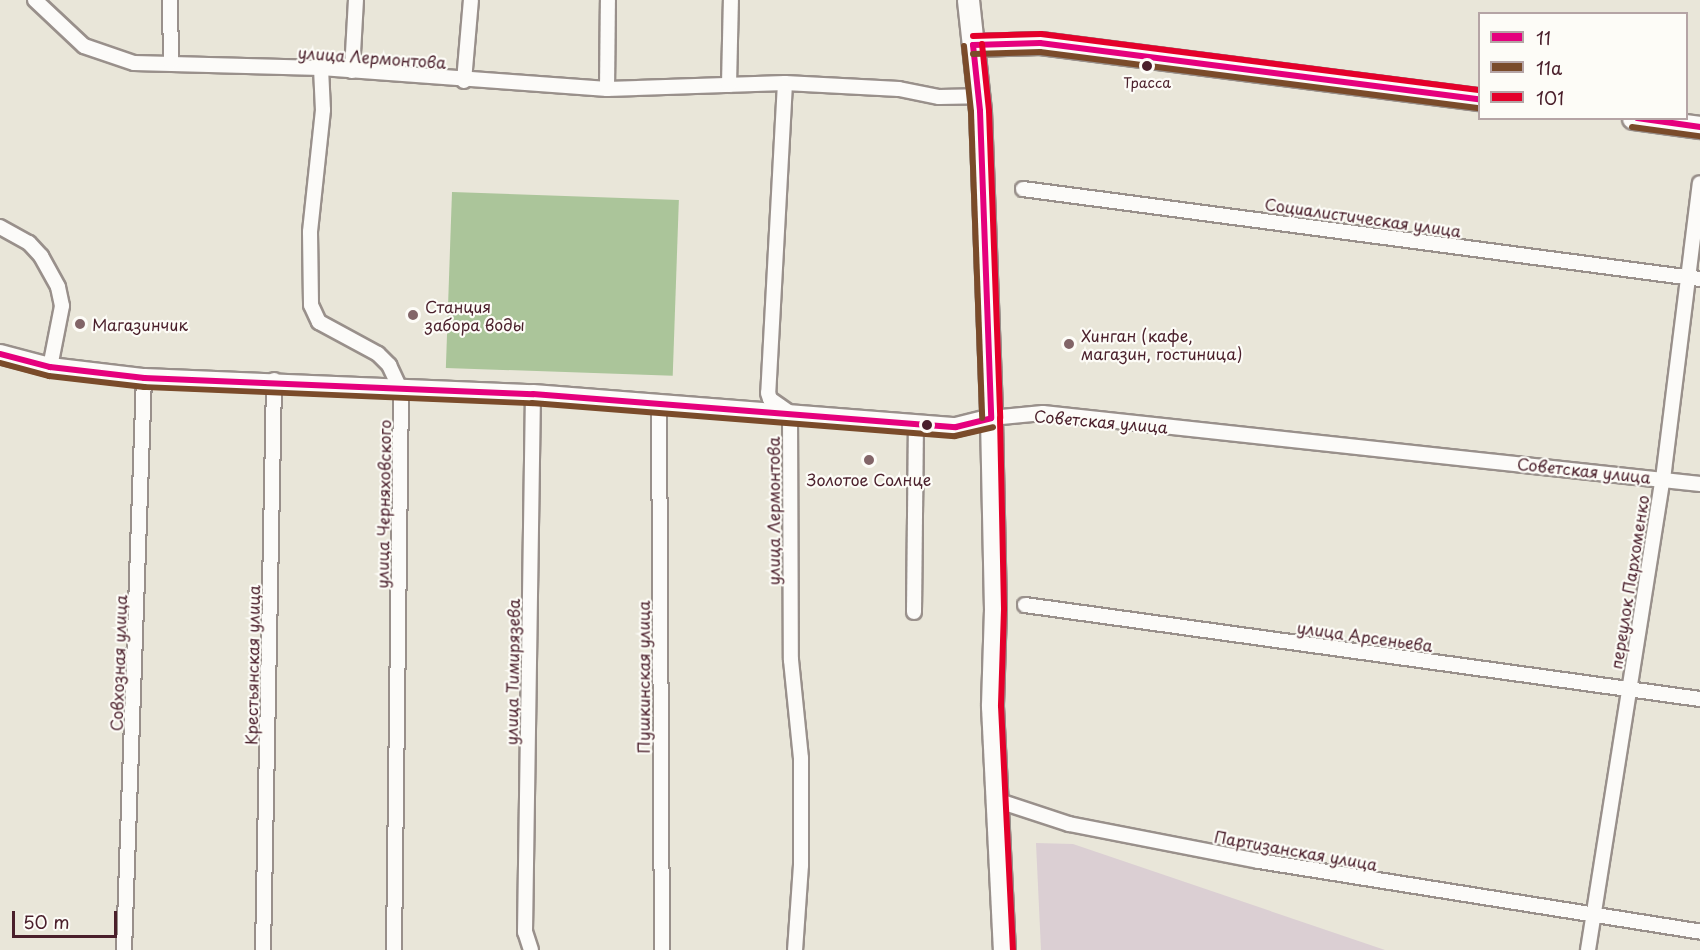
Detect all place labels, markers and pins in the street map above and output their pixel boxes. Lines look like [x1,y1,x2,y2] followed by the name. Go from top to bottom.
[1141,60,1153,72] marker: Трасса
[1123,75,1171,91] place label: Трасса
[425,296,525,334] place label: Станция забора воды
[406,308,420,322] marker: Станция забора воды
[92,314,188,334] place label: Магазинчик
[73,317,87,331] marker: Магазинчик
[1081,325,1243,363] place label: Хинган (кафе, магазин, гостиница)
[1062,337,1076,351] marker: Хинган (кафе, магазин, гостиница)
[921,419,933,431] unlabelled marker
[862,453,876,467] marker: Золотое Солнце
[807,469,931,489] place label: Золотое Солнце

